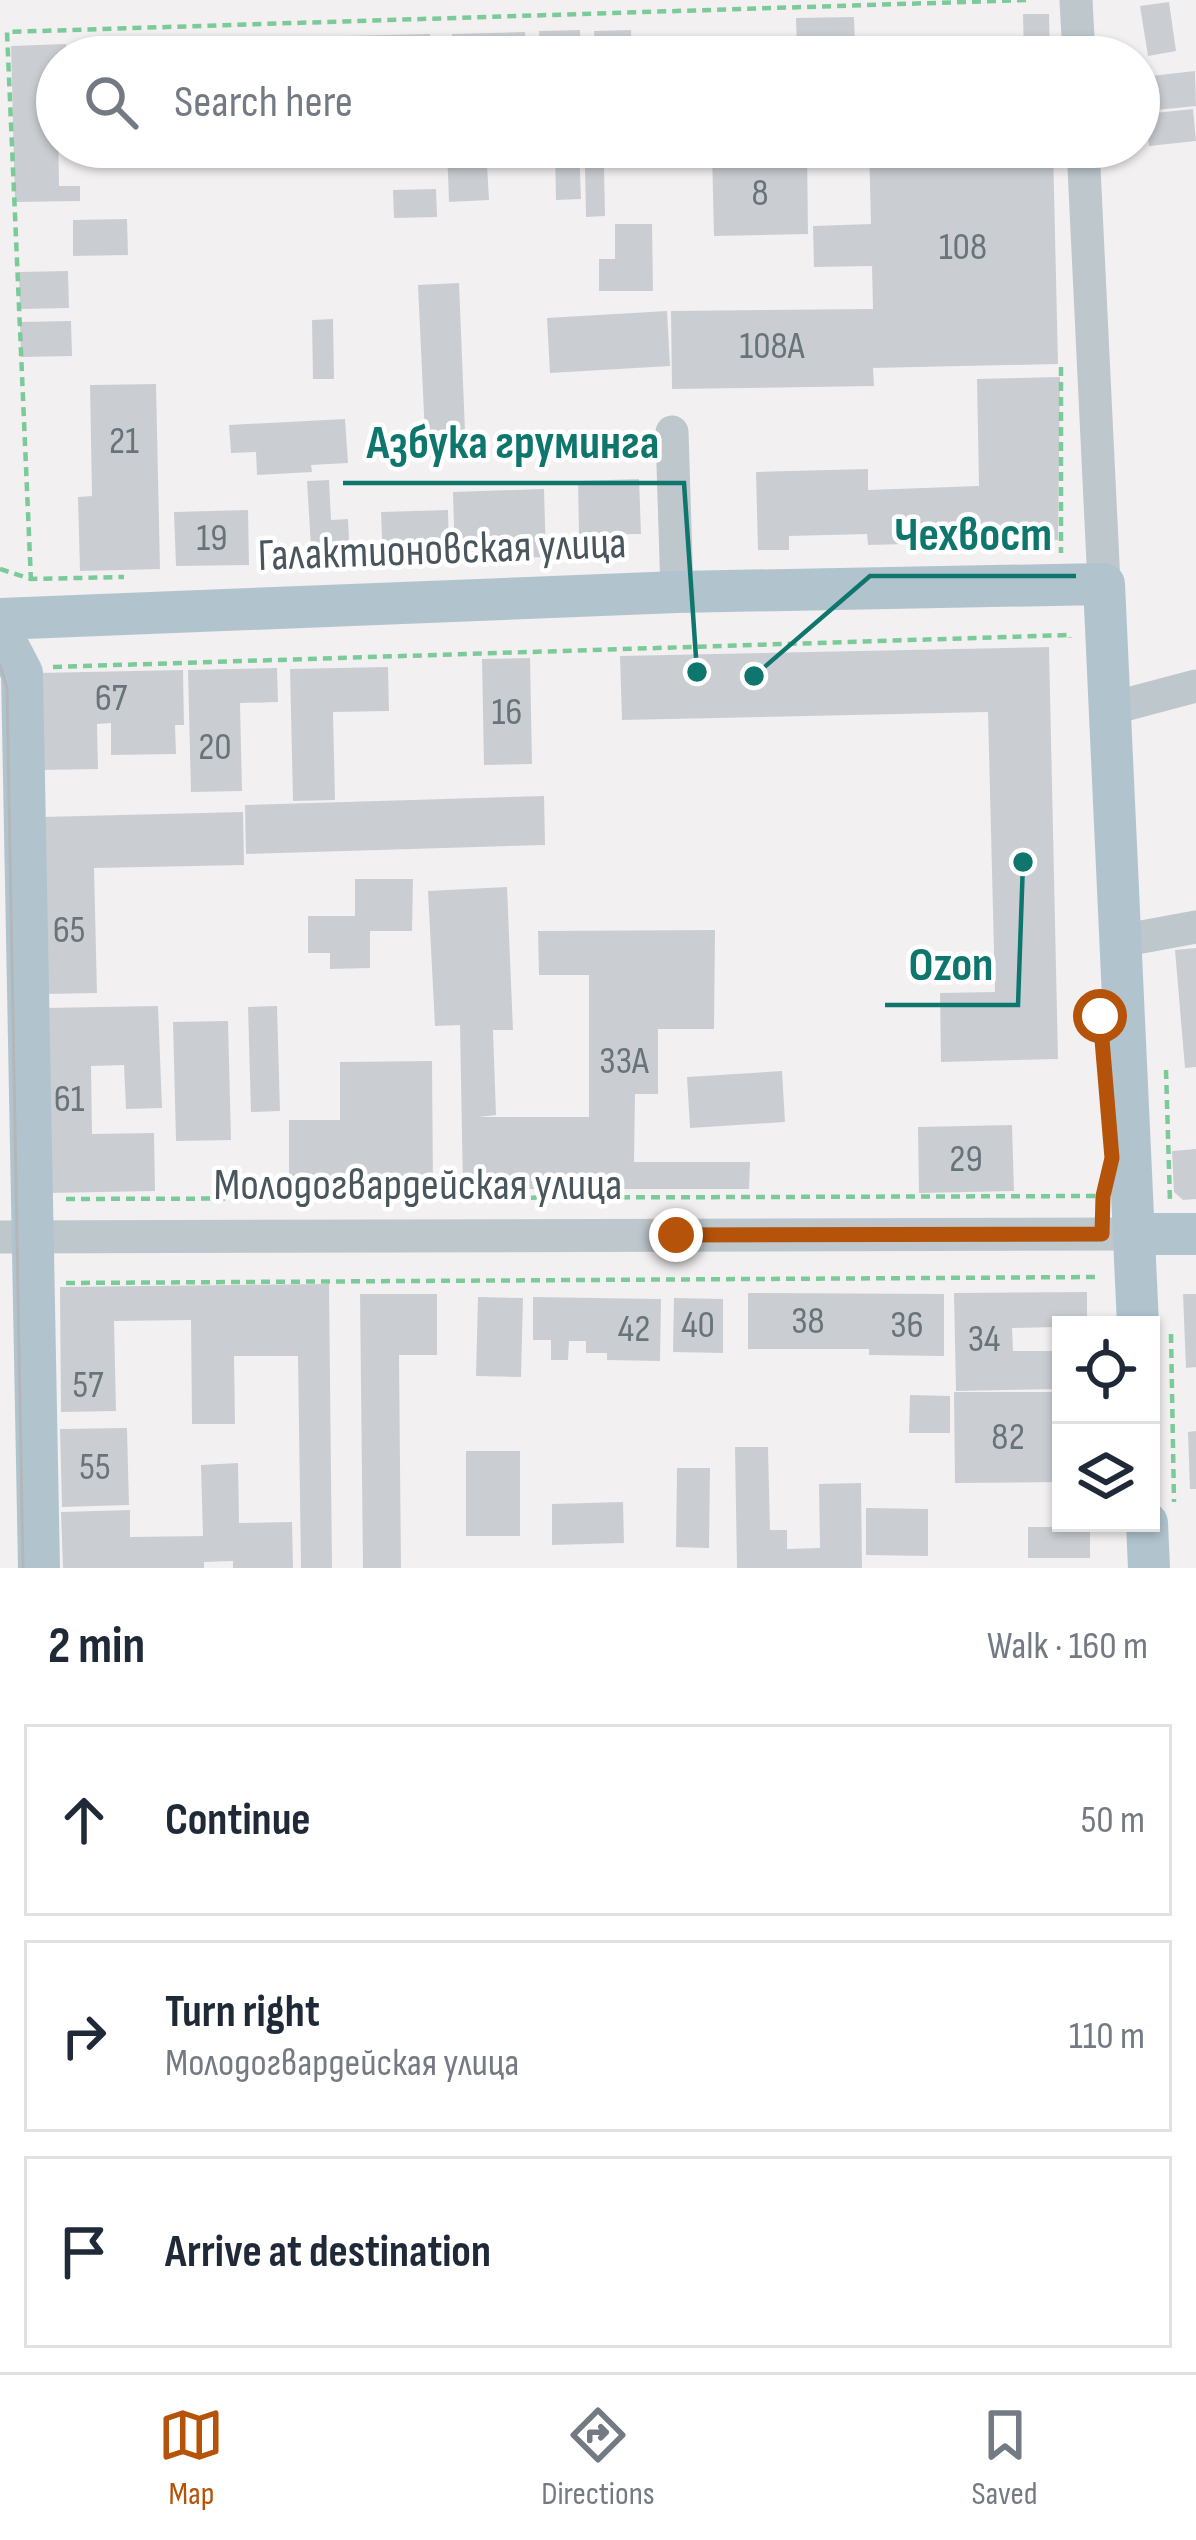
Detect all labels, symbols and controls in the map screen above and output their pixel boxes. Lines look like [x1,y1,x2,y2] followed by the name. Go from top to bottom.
[36,36,1160,168] search box
[78,69,144,135] icon: search
[174,75,353,130] text: Search here
[751,170,769,217] house number: 8
[939,224,987,271] house number: 108
[740,323,805,370] house number: 108А
[343,399,684,483] callout: Азбука груминга
[366,415,659,472] text: Азбука груминга
[109,418,139,465] house number: 21
[870,492,1076,576] callout: Чехвост
[894,507,1052,564] text: Чехвост
[197,515,227,562] house number: 19
[257,516,627,584] street label: Галактионовская улица
[95,675,128,722] house number: 67
[492,689,522,736] house number: 16
[198,724,232,771] house number: 20
[53,907,85,954] house number: 65
[885,921,1018,1005] callout: Ozon
[909,937,993,994] text: Ozon
[1073,989,1127,1043] route start
[599,1038,649,1085] house number: 33А
[54,1076,85,1123] house number: 61
[949,1136,983,1183] house number: 29
[214,1158,622,1213] street label: Молодогвардейская улица
[649,1208,703,1262] route end
[791,1298,825,1345] house number: 38
[681,1302,715,1349] house number: 40
[890,1302,924,1349] house number: 36
[618,1306,650,1353] house number: 42
[968,1316,1000,1363] house number: 34
[1052,1316,1160,1532] map controls
[1052,1316,1160,1424] button: locate
[72,1362,104,1409] house number: 57
[991,1414,1025,1461] house number: 82
[1052,1424,1160,1532] button: layers
[79,1444,111,1491] house number: 55
[48,1616,145,1677] text: 2 min
[987,1623,1148,1670] text: Walk · 160 m
[51,1787,117,1853] icon: ahead
[165,1793,311,1848] text: Continue
[1081,1797,1145,1844] text: 50 m
[165,1985,320,2040] text: Turn right
[51,2003,117,2069] icon: right
[1069,2013,1145,2060] text: 110 m
[165,2040,519,2087] text: Молодогвардейская улица
[51,2219,117,2285] icon: arrive
[165,2225,491,2280] text: Arrive at destination
[158,2402,224,2514] tab: Map
[541,2402,655,2514] tab: Directions
[971,2402,1038,2514] tab: Saved

